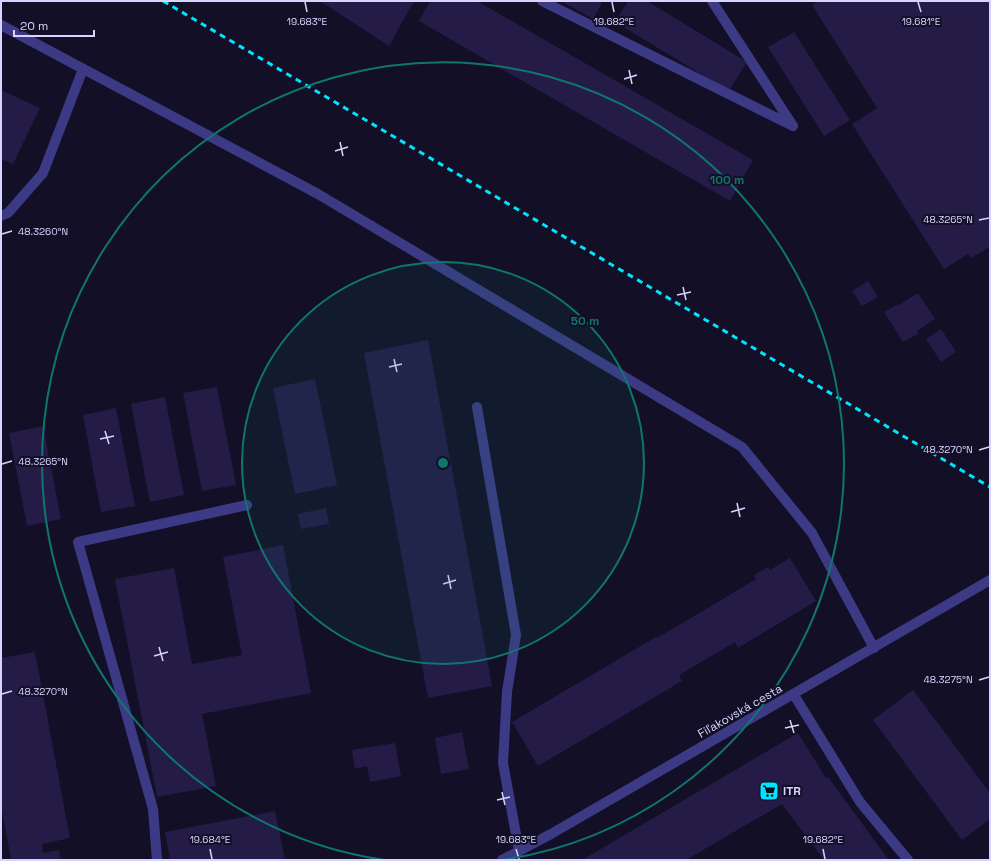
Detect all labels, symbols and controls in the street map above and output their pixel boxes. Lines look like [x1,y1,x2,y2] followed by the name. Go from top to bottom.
[14,12,94,38] scale bar
[287,15,328,28] text: 19.683°E
[594,15,635,28] text: 19.682°E
[902,15,941,28] text: 19.681°E
[20,18,48,34] text: 20 m
[710,172,744,188] text: 100 m
[923,213,973,226] text: 48.3265°N
[18,225,68,238] text: 48.3260°N
[571,313,599,329] text: 50 m
[923,443,973,456] text: 48.3270°N
[18,455,68,468] text: 48.3265°N
[436,456,450,470] centre of rings
[923,673,973,686] text: 48.3275°N
[695,680,785,742] street label: Fiľakovská cesta
[18,685,68,698] text: 48.3270°N
[758,780,780,802] supermarket icon: ITR
[783,783,801,799] place label: ITR
[190,833,231,846] text: 19.684°E
[496,833,537,846] text: 19.683°E
[803,833,844,846] text: 19.682°E

